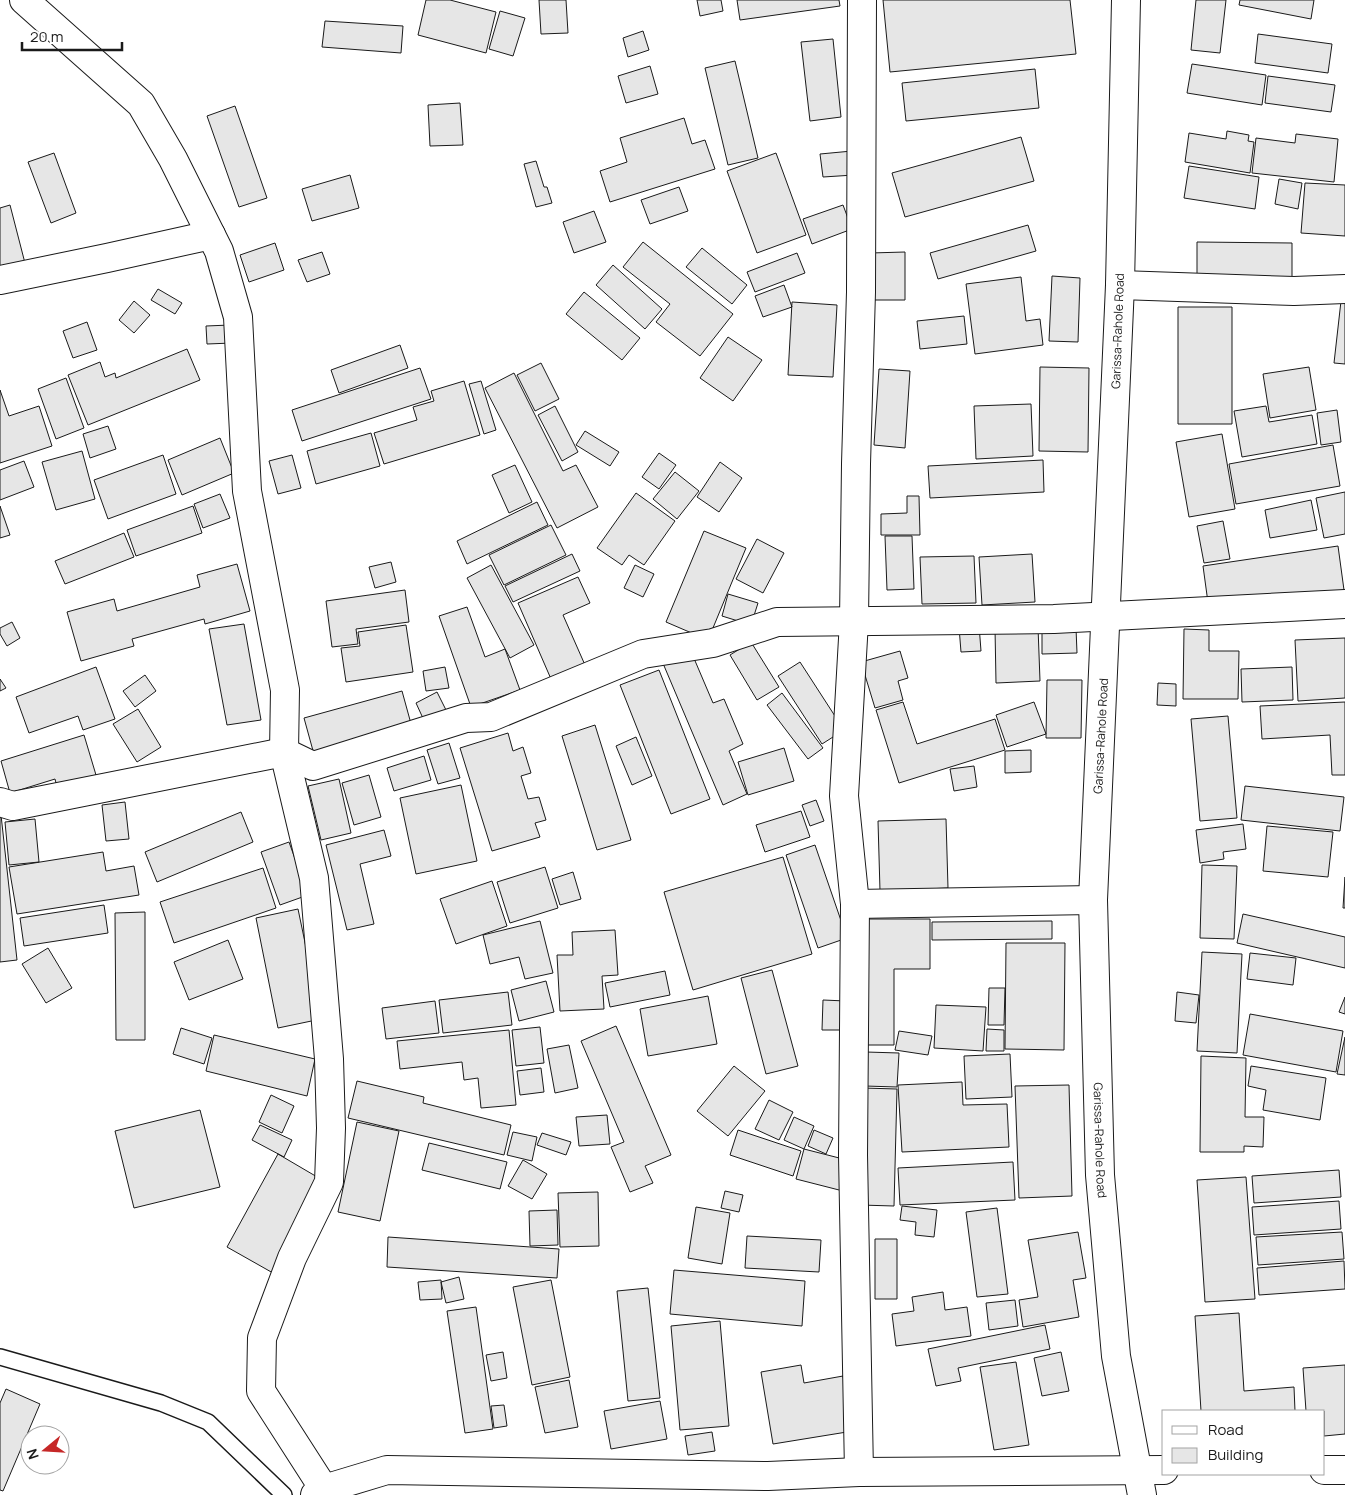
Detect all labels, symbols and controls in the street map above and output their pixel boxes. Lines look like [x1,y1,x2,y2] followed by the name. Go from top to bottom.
[22,20,122,52] scale bar
[30,26,63,47] text: 20 m
[1107,273,1128,389] street label: Garissa-Rahole Road
[1089,678,1112,794] street label: Garissa-Rahole Road
[1090,1082,1111,1199] street label: Garissa-Rahole Road
[1162,1410,1325,1475] legend
[1208,1419,1244,1440] text: Road
[20,1425,70,1475] north arrow
[1208,1444,1263,1465] text: Building
[22,1446,43,1462] text: N

